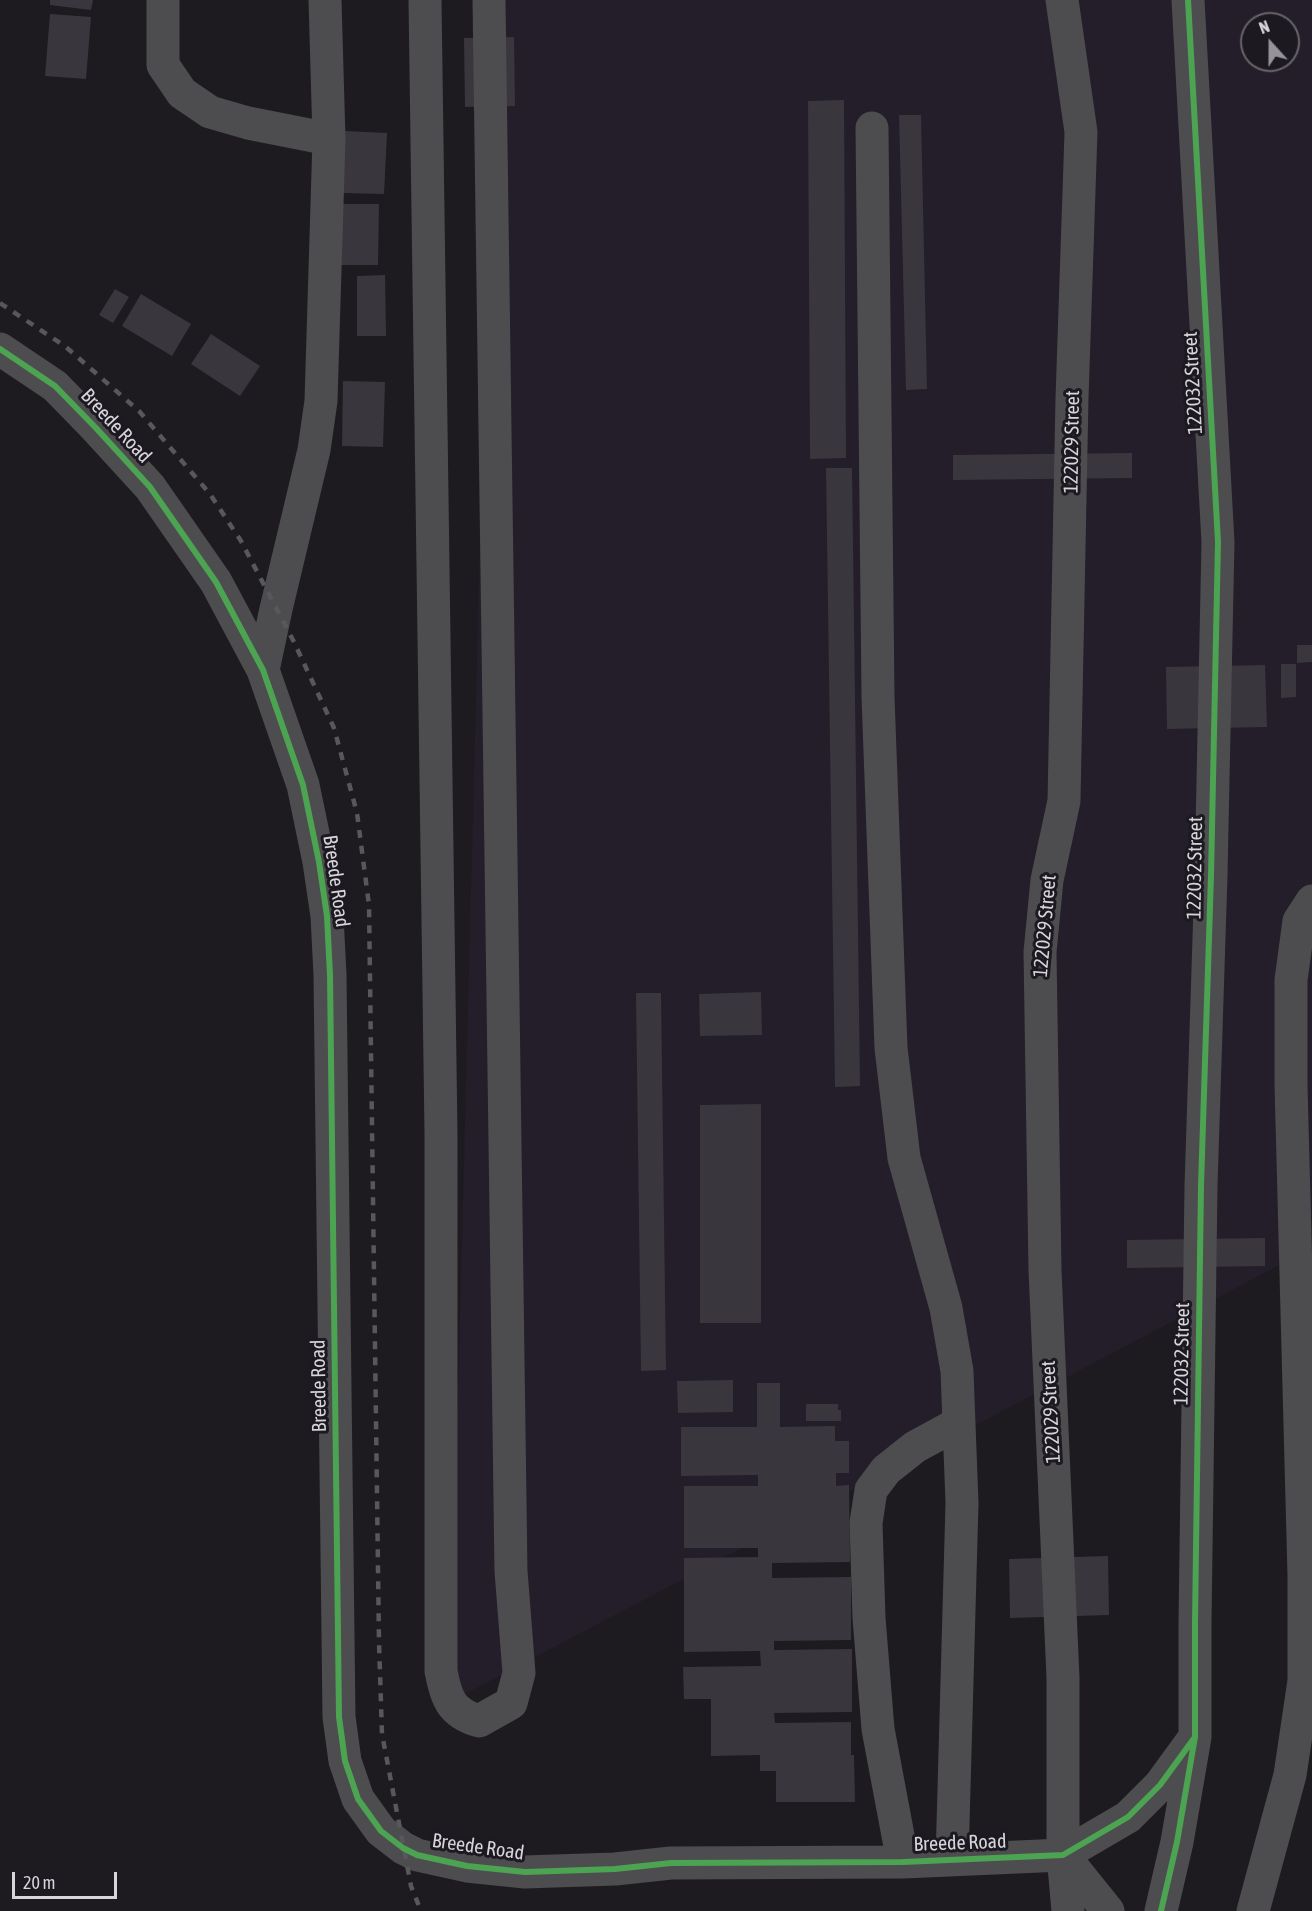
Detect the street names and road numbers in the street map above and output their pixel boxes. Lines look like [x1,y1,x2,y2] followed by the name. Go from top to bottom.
[1178,331,1208,435] street label: 122032 Street
[76,384,156,468] street label: Breede Road
[1059,390,1085,494] street label: 122029 Street
[1182,816,1208,920] street label: 122032 Street
[318,833,354,929] street label: Breede Road
[1029,874,1061,978] street label: 122029 Street
[1169,1302,1195,1406] street label: 122032 Street
[306,1339,332,1433] street label: Breede Road
[1036,1360,1066,1464] street label: 122029 Street
[430,1829,526,1865] street label: Breede Road
[913,1829,1007,1857] street label: Breede Road

